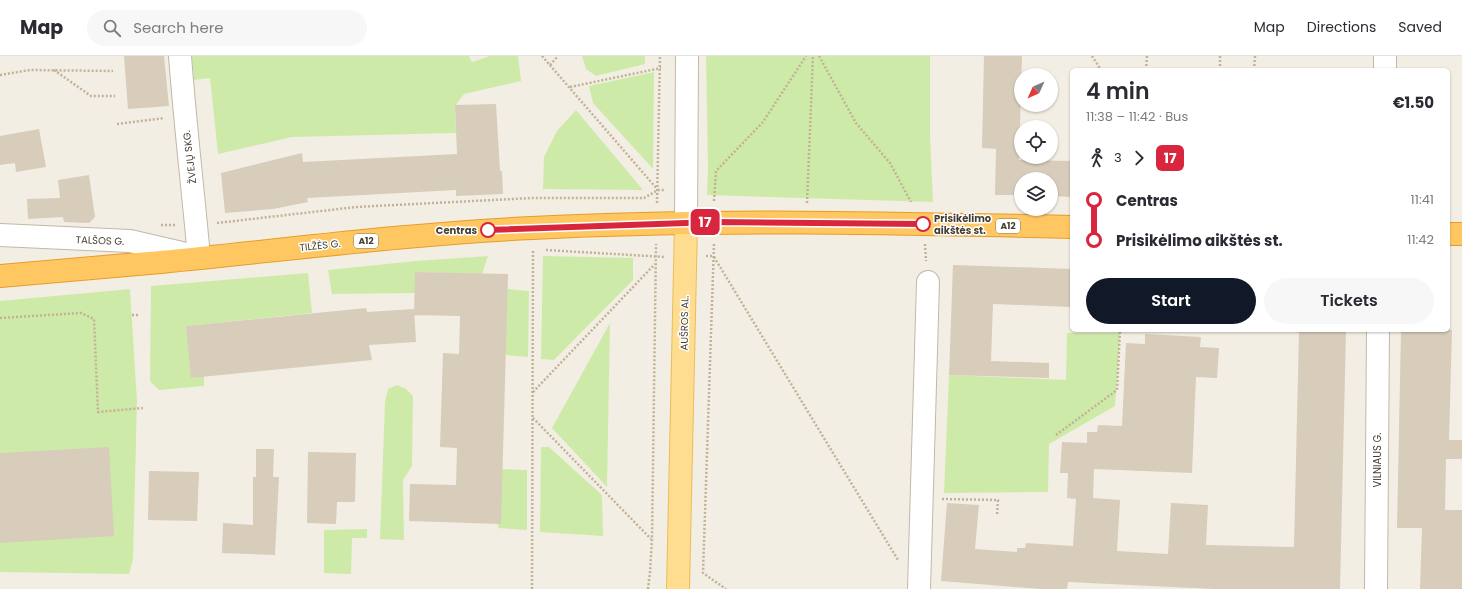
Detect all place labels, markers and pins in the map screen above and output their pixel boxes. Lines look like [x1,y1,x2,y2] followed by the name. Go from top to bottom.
[934,211,992,238] place label: Prisikėlimo aikštės st.
[915,216,931,232] marker: Prisikėlimo aikštės st.
[480,222,496,238] marker: Centras
[436,223,477,238] place label: Centras

